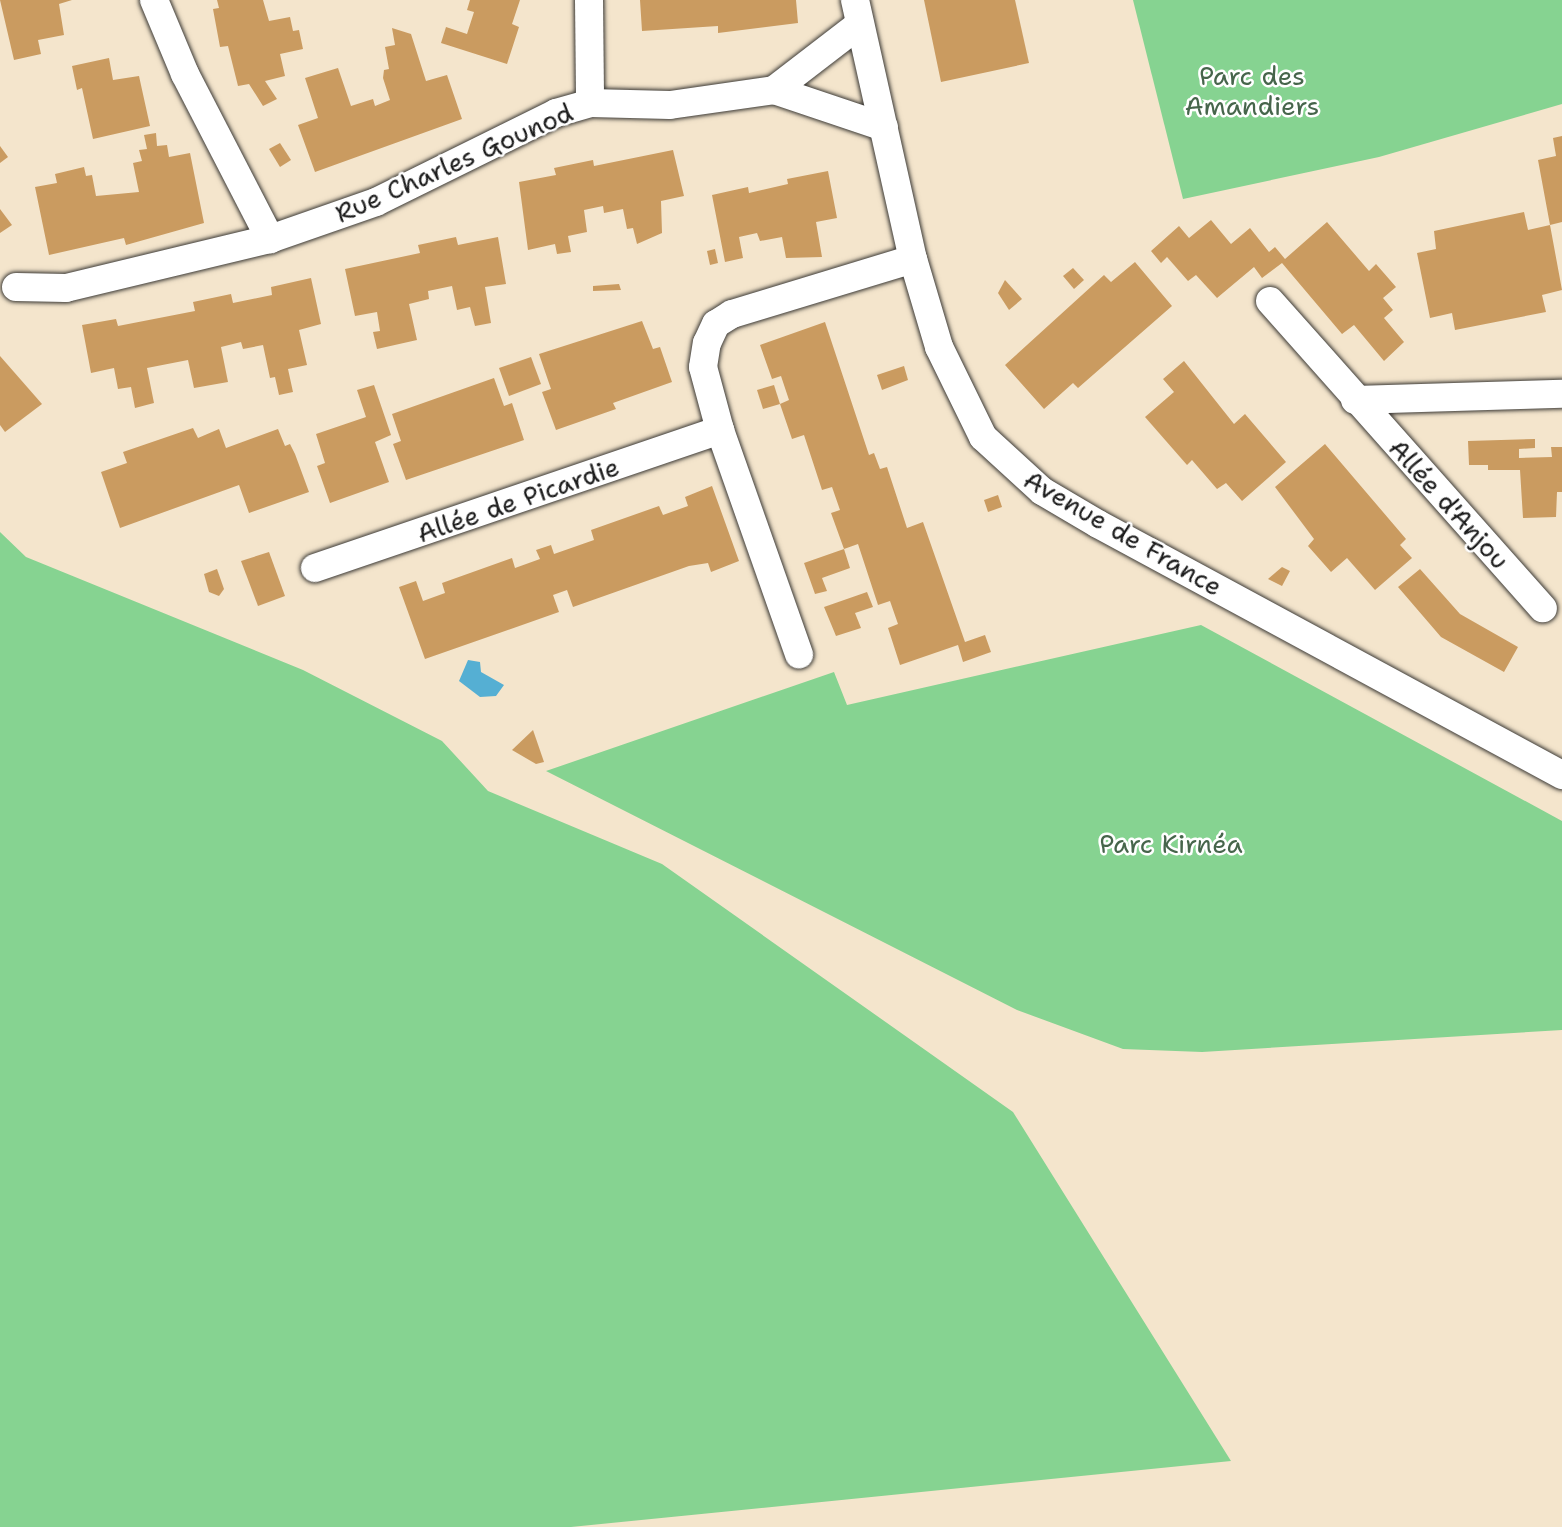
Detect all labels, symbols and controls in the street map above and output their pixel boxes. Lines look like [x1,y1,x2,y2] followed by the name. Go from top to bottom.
[1185,60,1319,122] park label: Parc des Amandiers
[330,97,578,229] street label: Rue Charles Gounod
[1382,433,1516,575] street label: Allée d'Anjou
[413,451,623,549] street label: Allée de Picardie
[1018,464,1228,602] street label: Avenue de France
[1099,828,1243,860] park label: Parc Kirnéa

